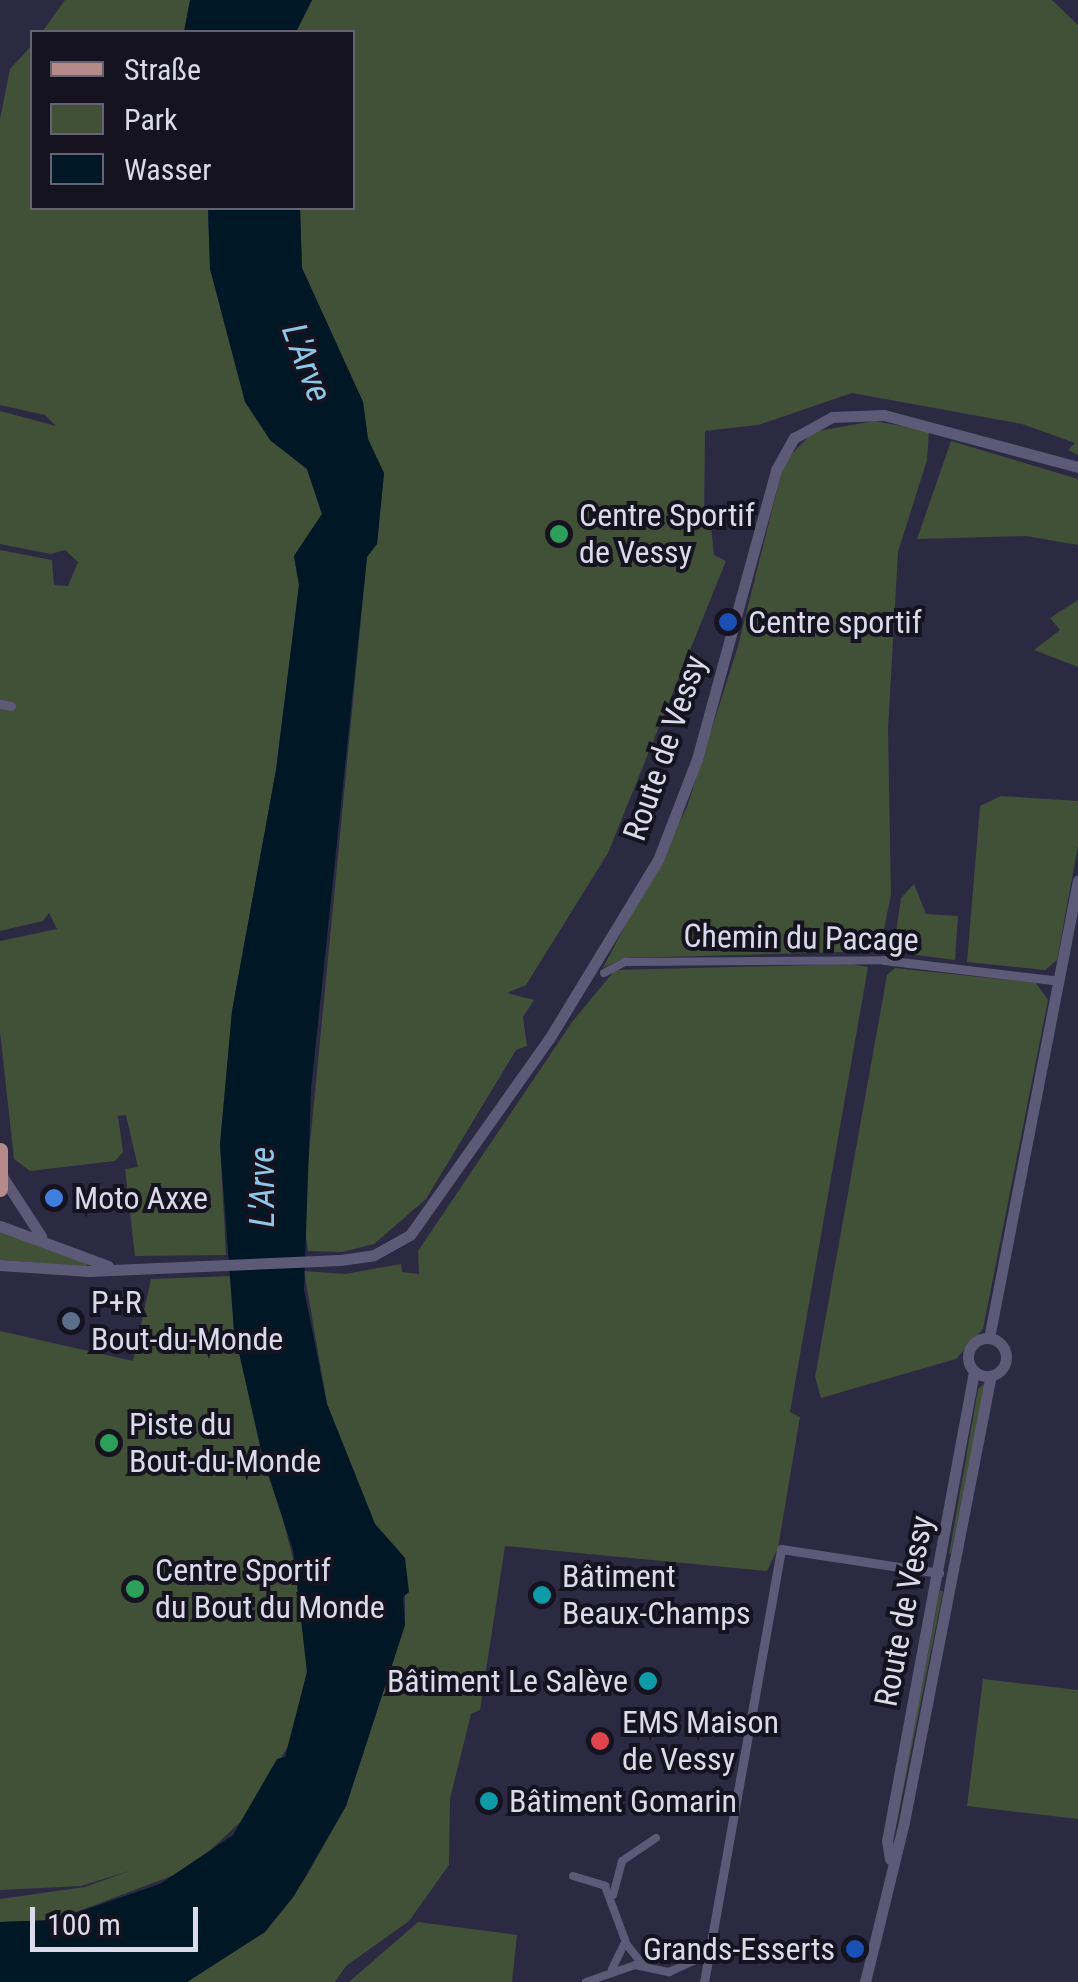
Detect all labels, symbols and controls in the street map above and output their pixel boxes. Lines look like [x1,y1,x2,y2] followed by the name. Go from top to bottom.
[30,30,355,210] legend
[124,52,201,87] text: Straße
[124,102,178,137] text: Park
[124,152,211,187] text: Wasser
[272,318,340,408] water label: L'Arve
[579,497,755,572] place label: Centre Sportif de Vessy
[548,523,570,545] marker: Centre Sportif de Vessy
[748,603,922,641] place label: Centre sportif
[717,611,739,633] marker: Centre sportif
[615,650,715,846] street label: Route de Vessy
[683,917,919,959] street label: Chemin du Pacage
[242,1147,284,1227] water label: L'Arve
[74,1179,208,1217] place label: Moto Axxe
[43,1187,65,1209] marker: Moto Axxe
[91,1284,283,1359] place label: P+R Bout-du-Monde
[60,1310,82,1332] marker: P+R Bout-du-Monde
[129,1406,321,1481] place label: Piste du Bout-du-Monde
[98,1432,120,1454] marker: Piste du Bout-du-Monde
[867,1512,941,1710] street label: Route de Vessy
[155,1552,385,1627] place label: Centre Sportif du Bout du Monde
[562,1558,751,1633] place label: Bâtiment Beaux-Champs
[124,1578,146,1600] marker: Centre Sportif du Bout du Monde
[531,1584,553,1606] marker: Bâtiment Beaux-Champs
[387,1662,628,1700] place label: Bâtiment Le Salève
[637,1670,659,1692] marker: Bâtiment Le Salève
[622,1704,779,1779] place label: EMS Maison de Vessy
[587,1728,613,1754] marker: EMS Maison de Vessy
[509,1782,737,1820] place label: Bâtiment Gomarin
[478,1790,500,1812] marker: Bâtiment Gomarin
[35,1887,202,1949] scale bar
[47,1907,121,1942] text: 100 m
[643,1930,835,1968] place label: Grands-Esserts
[844,1938,866,1960] marker: Grands-Esserts

